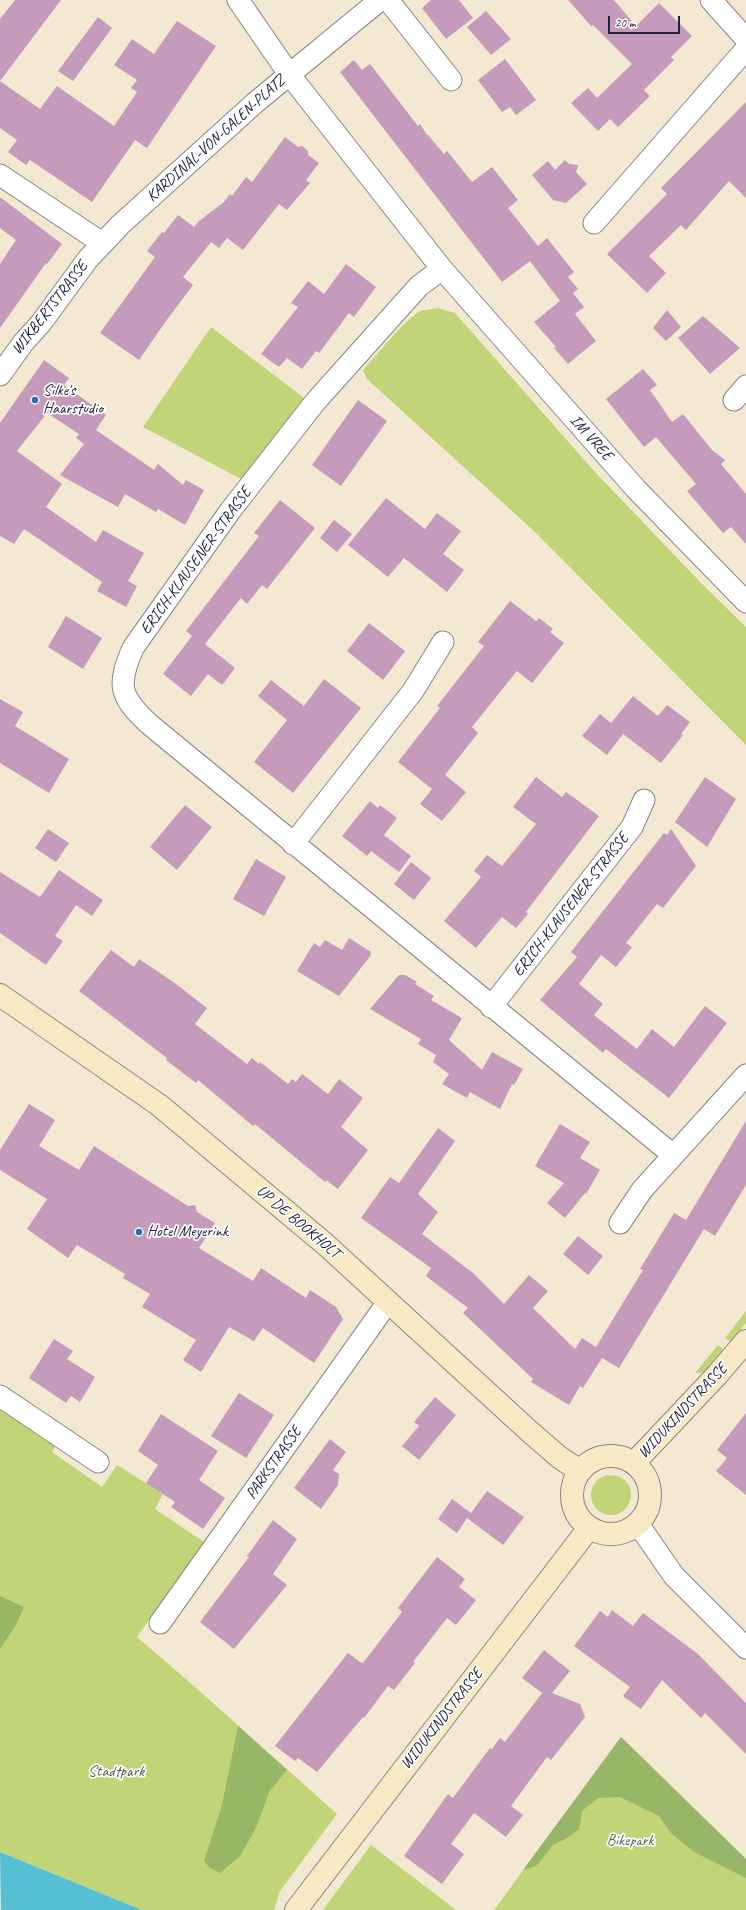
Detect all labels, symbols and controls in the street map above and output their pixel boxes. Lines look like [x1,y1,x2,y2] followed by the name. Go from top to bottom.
[610,8,682,34] scale bar
[615,15,635,31] text: 20 m
[143,72,289,206] street label: KARDINAL-VON-GALEN-PLATZ
[8,258,92,358] street label: WIKBERTSTRASSE
[43,381,103,419] place label: Silke's Haarstudio
[30,395,40,405] marker: Silke's Haarstudio
[565,411,617,465] street label: IM VREE
[136,484,256,638] street label: ERICH-KLAUSENER-STRASSE
[509,829,633,981] street label: ERICH-KLAUSENER-STRASSE
[252,1181,344,1263] street label: UP DE BOOKHOLT
[147,1222,228,1242] place label: Hotel Meyerink
[134,1227,144,1237] marker: Hotel Meyerink
[634,1360,732,1462] street label: WIDUKINDSTRASSE
[242,1423,306,1503] street label: PARKSTRASSE
[397,1665,487,1773] street label: WIDUKINDSTRASSE
[88,1762,144,1782] park label: Stadtpark
[607,1831,653,1851] park label: Bikepark

